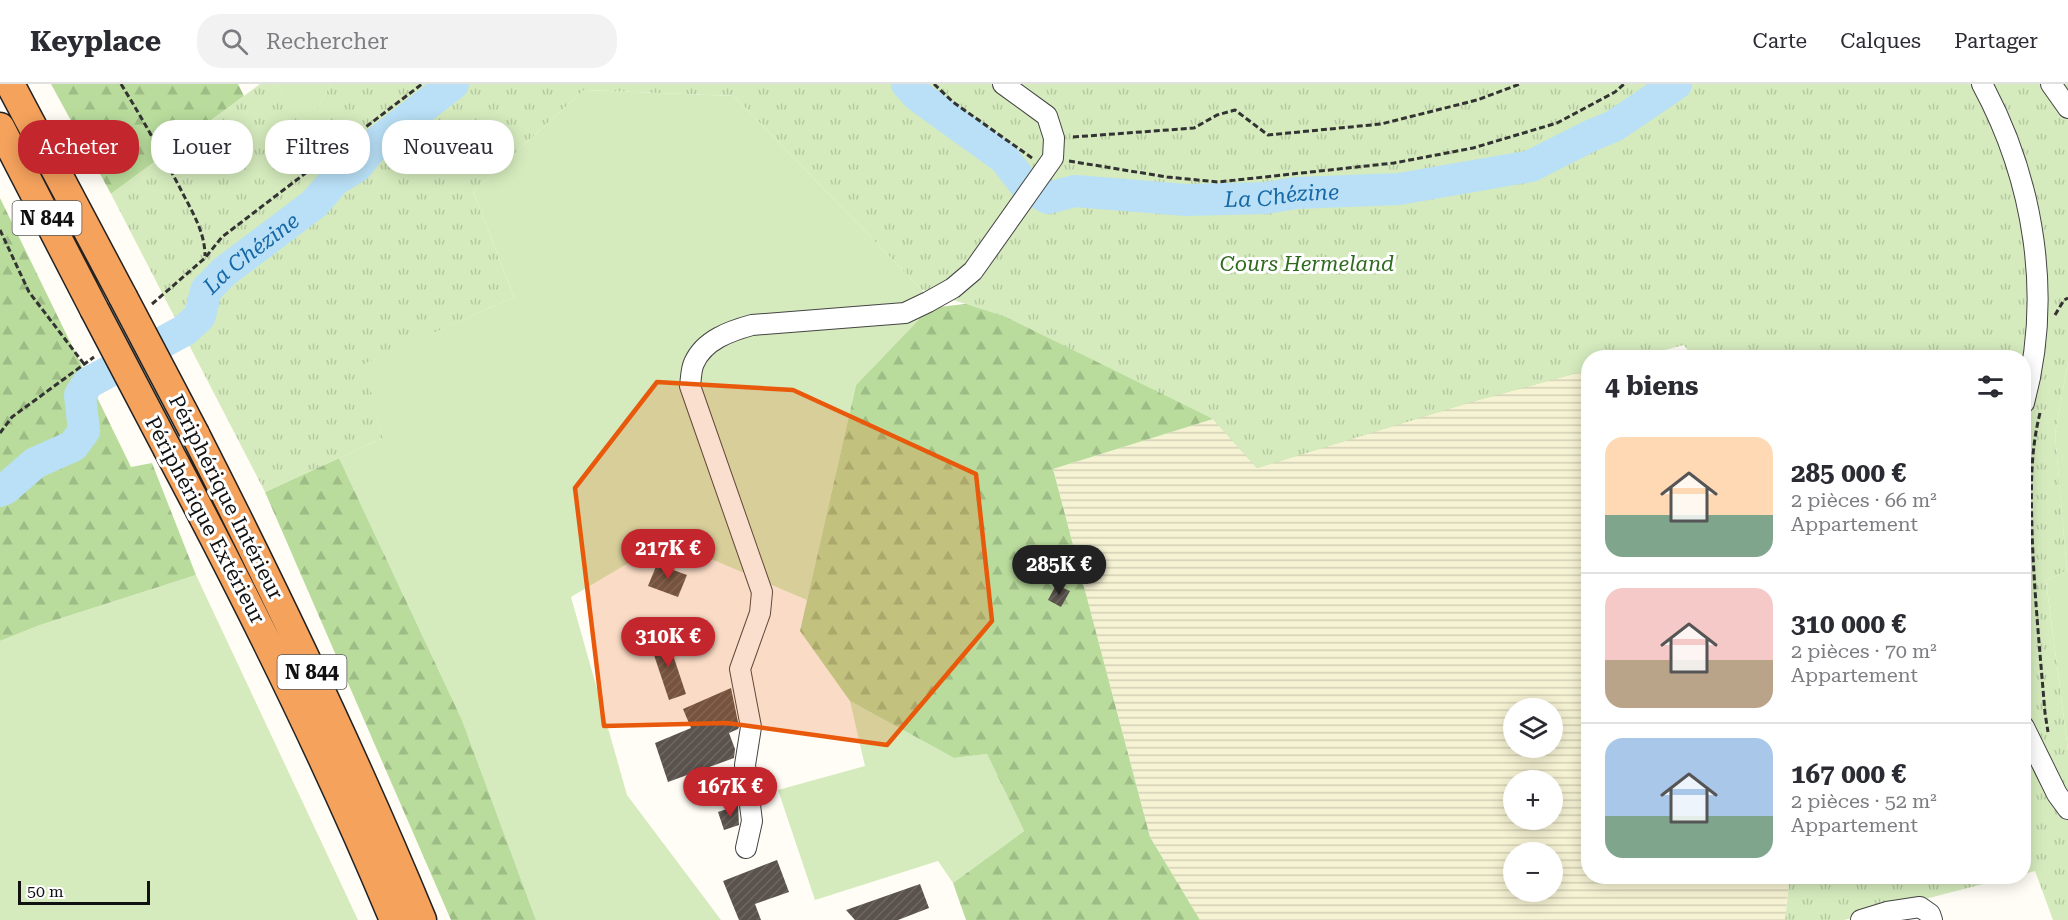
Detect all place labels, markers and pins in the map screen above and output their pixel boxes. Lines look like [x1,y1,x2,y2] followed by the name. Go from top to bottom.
[619,529,717,580] pin: 217K €
[1010,545,1108,596] pin: 285K €
[619,617,717,668] pin: 310K €
[681,767,779,818] pin: 167K €

